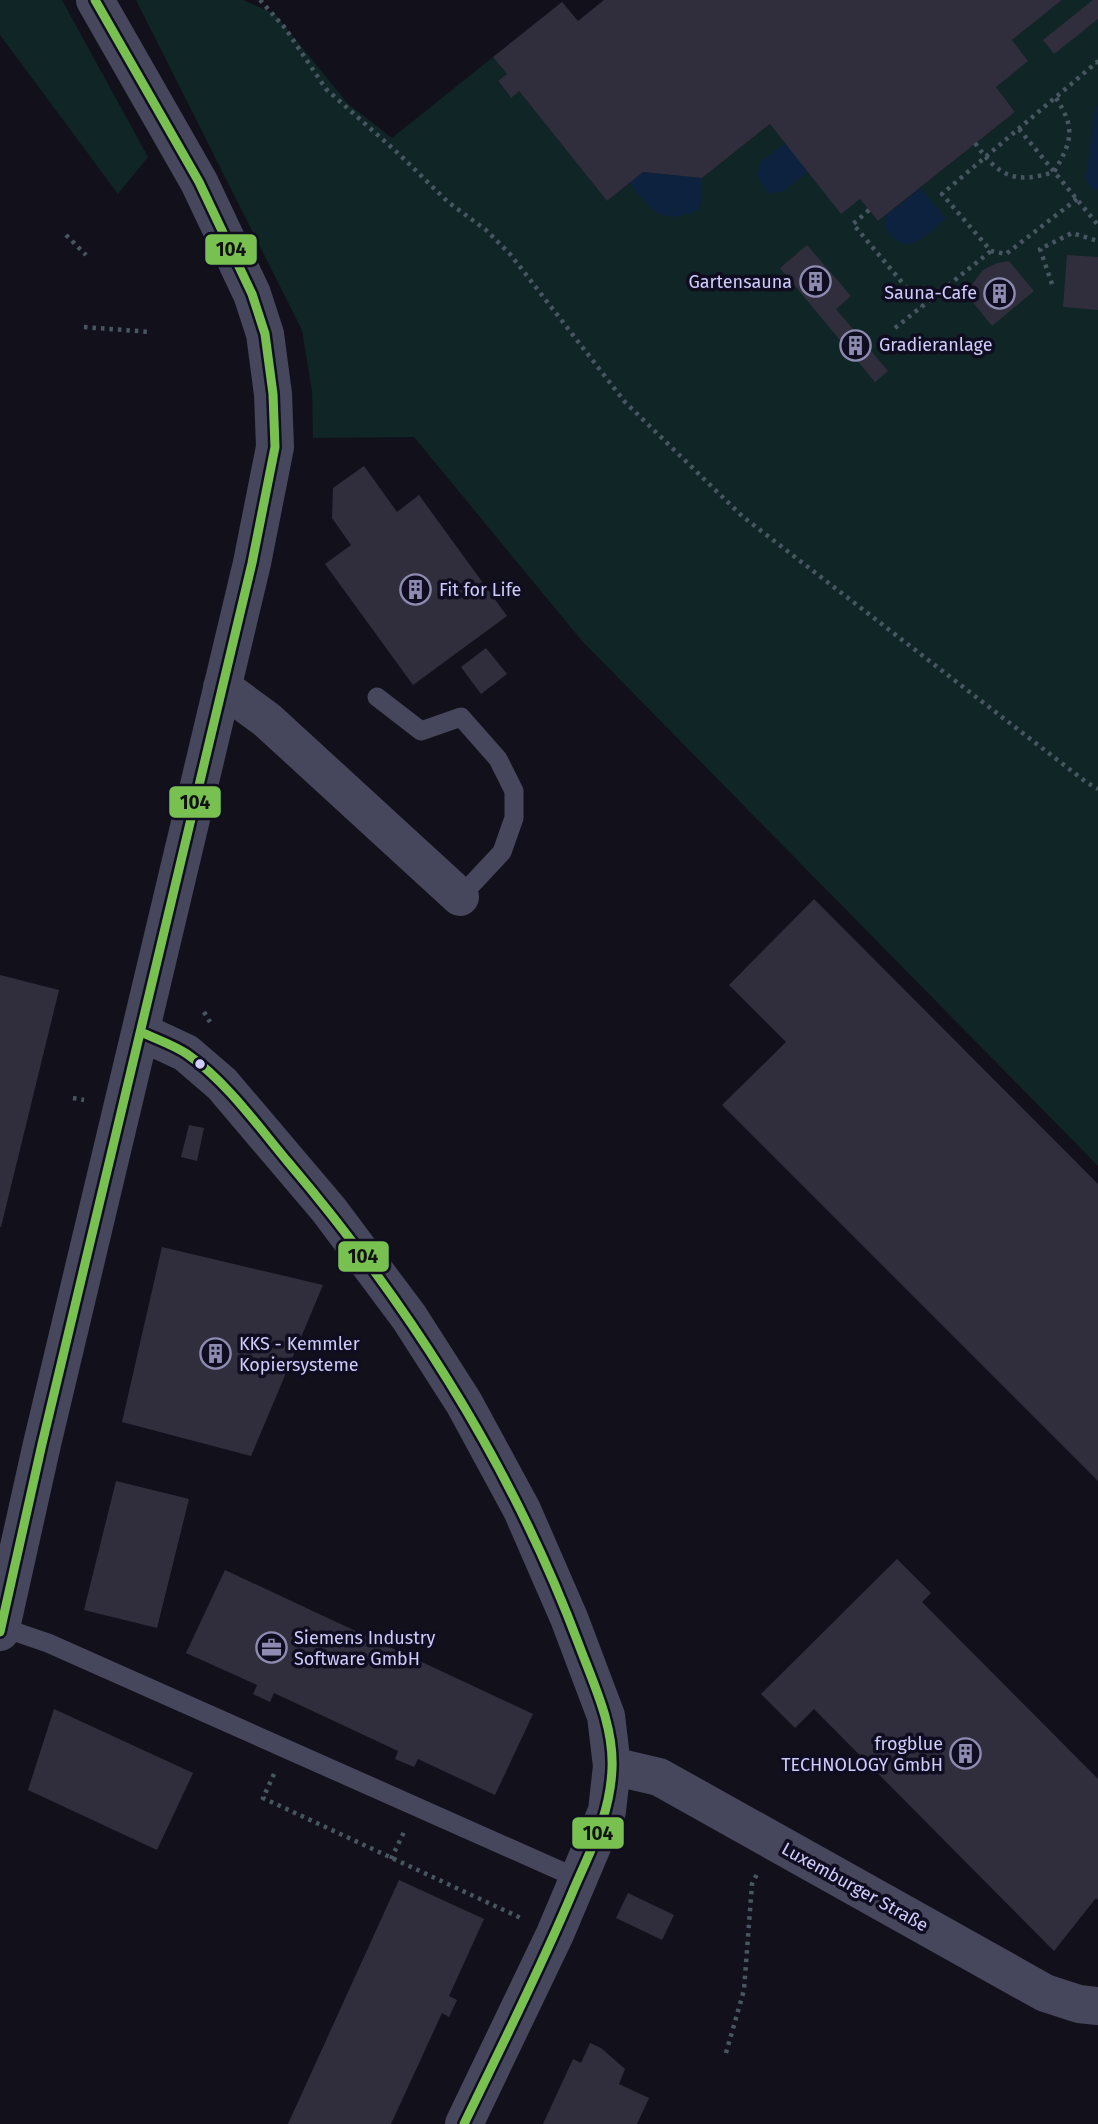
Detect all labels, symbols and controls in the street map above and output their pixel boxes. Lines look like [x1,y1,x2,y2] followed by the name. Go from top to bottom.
[204,233,258,266] line badge: 104
[216,238,247,261] text: 104
[798,265,832,299] building icon: Gartensauna
[688,271,792,293] place label: Gartensauna
[983,276,1017,310] building icon: Sauna-Cafe
[884,282,977,304] place label: Sauna-Cafe
[839,328,873,362] building icon: Gradieranlage
[879,334,992,356] place label: Gradieranlage
[399,573,433,607] building icon: Fit for Life
[439,579,521,601] place label: Fit for Life
[168,785,222,819] line badge: 104
[180,791,211,814] text: 104
[193,1057,207,1071] unlabelled marker
[337,1240,390,1273] line badge: 104
[348,1245,379,1268] text: 104
[239,1333,360,1376] place label: KKS - Kemmler Kopiersysteme
[199,1337,233,1371] building icon: KKS - Kemmler Kopiersysteme
[294,1627,436,1670] place label: Siemens Industry Software GmbH
[254,1631,288,1665] office icon: Siemens Industry Software GmbH
[781,1733,943,1776] place label: frogblue TECHNOLOGY GmbH
[949,1737,983,1771] building icon: frogblue TECHNOLOGY GmbH
[571,1816,625,1850] line badge: 104
[583,1822,614,1845] text: 104
[778,1838,932,1936] street label: Luxemburger Straße

